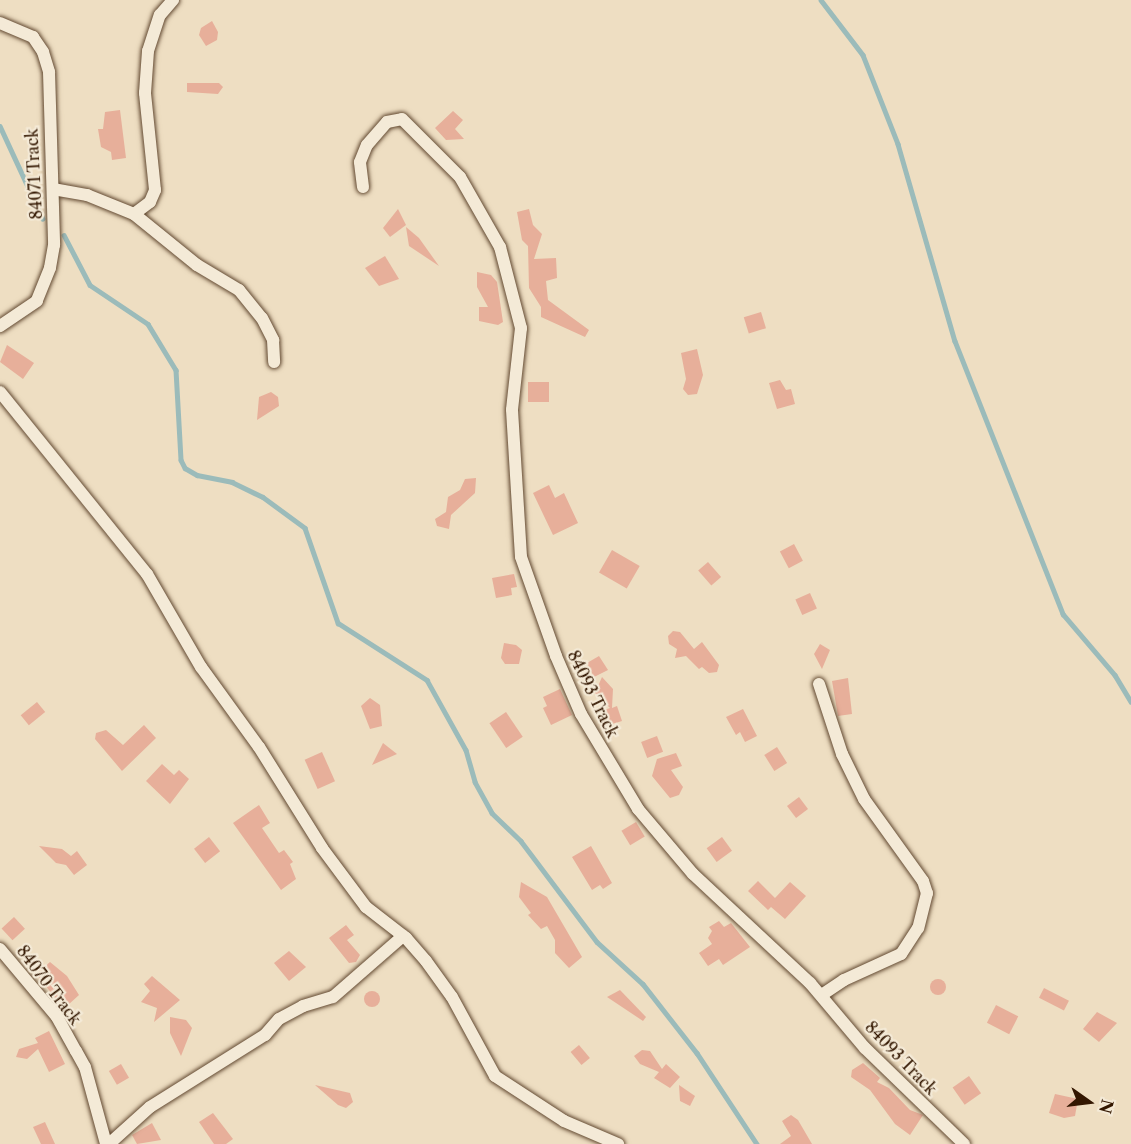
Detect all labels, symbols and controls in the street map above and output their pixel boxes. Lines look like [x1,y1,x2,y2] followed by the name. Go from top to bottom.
[22,128,46,220] street label: 84071 Track
[564,647,622,741] street label: 84093 Track
[13,941,85,1029] street label: 84070 Track
[861,1017,941,1099] street label: 84093 Track
[1059,1072,1119,1132] north arrow
[1095,1097,1118,1116] text: N

